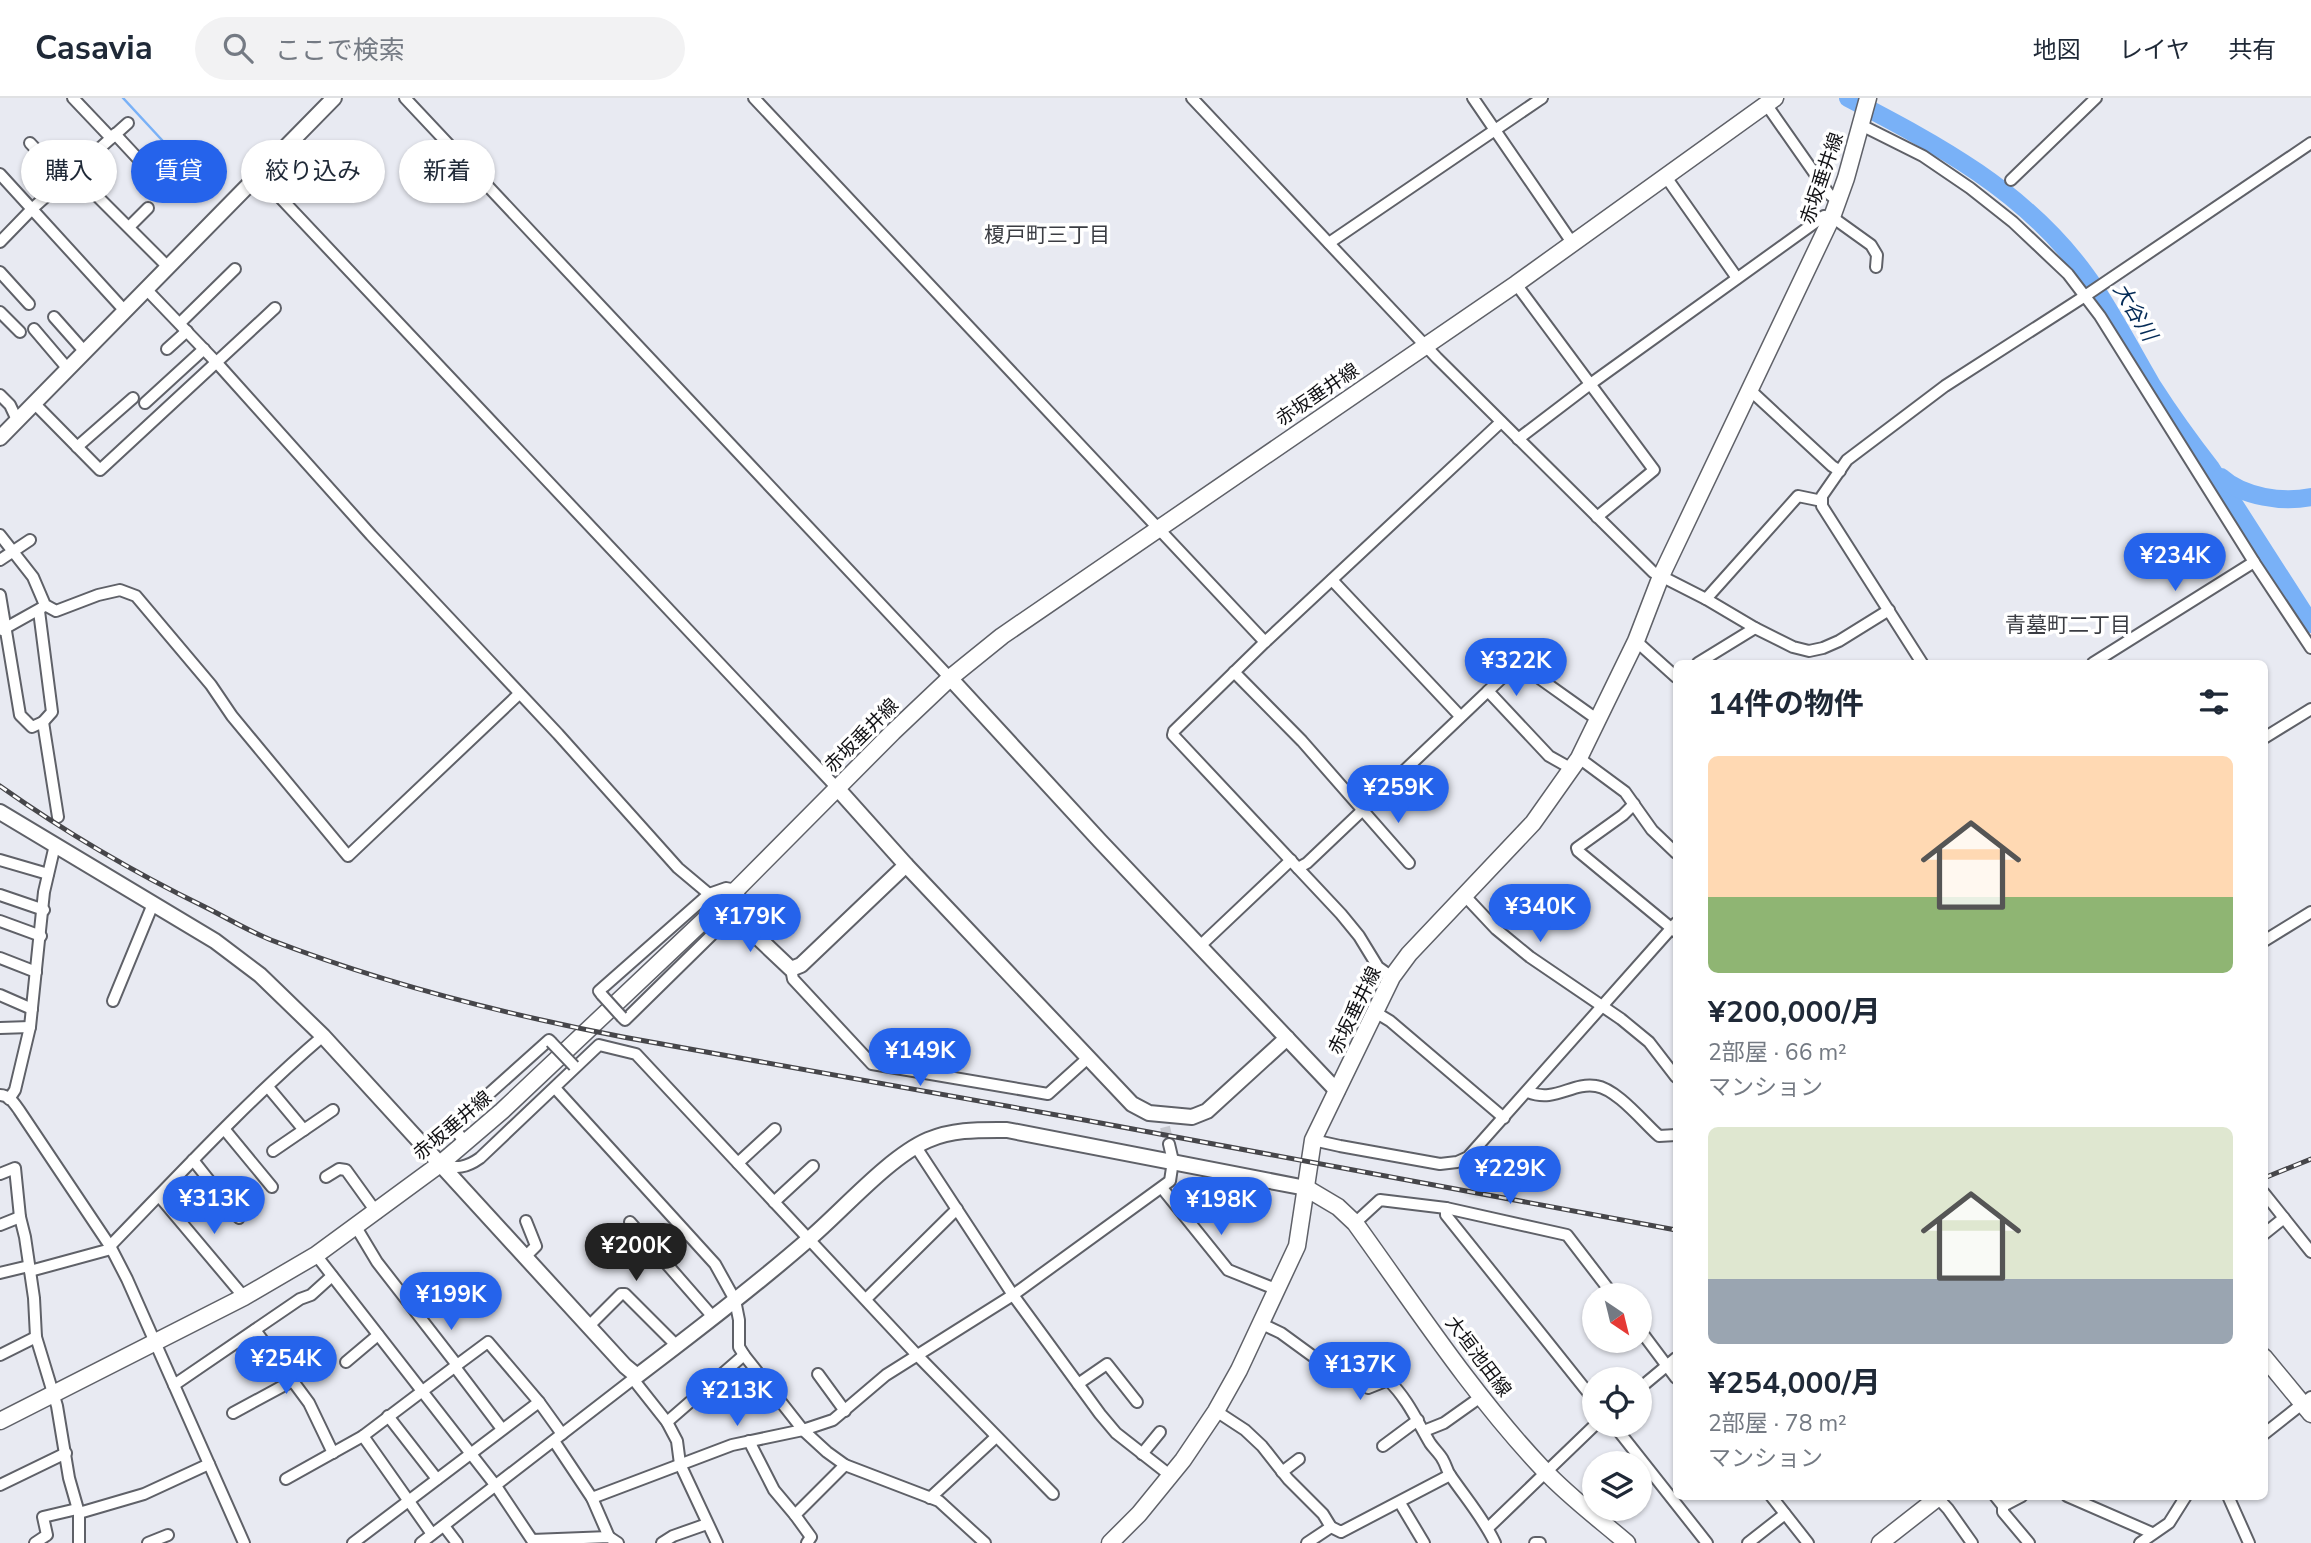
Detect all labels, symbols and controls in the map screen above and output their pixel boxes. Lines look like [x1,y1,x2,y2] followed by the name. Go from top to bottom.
[195,17,685,80] search box
[35,26,153,71] text: Casavia
[219,29,257,67] icon: search
[275,33,405,68] text: ここで検索
[2033,34,2081,66] text: 地図
[2119,34,2190,66] text: レイヤ
[2228,34,2276,66] text: 共有
[1794,129,1850,227] street label: 赤坂垂井線
[21,140,117,203] chip: 購入
[131,140,227,203] chip: 賃貸
[241,140,385,203] chip: 絞り込み
[399,140,495,203] chip: 新着
[984,221,1110,249] district label: 榎戸町三丁目
[2107,278,2164,348] water label: 大谷川
[1271,357,1364,432] street label: 赤坂垂井線
[2126,533,2224,593] pin: ¥234K
[2140,540,2210,571] text: ¥234K
[2005,611,2131,639] district label: 青墓町二丁目
[1467,638,1565,698] pin: ¥322K
[1481,645,1551,676] text: ¥322K
[2195,683,2233,721] icon: filters
[1708,684,1864,725] text: 14件の物件
[819,693,904,778] street label: 赤坂垂井線
[1349,766,1447,825] pin: ¥259K
[1363,772,1433,803] text: ¥259K
[1908,802,2034,928] icon: home
[1491,884,1589,944] pin: ¥340K
[1505,891,1575,922] text: ¥340K
[701,894,799,954] pin: ¥179K
[715,901,785,932] text: ¥179K
[1322,962,1387,1059] street label: 赤坂垂井線
[1708,992,1881,1033] text: ¥200,000/月
[871,1028,969,1088] pin: ¥149K
[885,1035,955,1066] text: ¥149K
[1708,1037,1847,1068] text: 2部屋 · 66 m²
[1708,1072,1823,1103] text: マンション
[408,1085,497,1166] street label: 赤坂垂井線
[1461,1146,1559,1206] pin: ¥229K
[1475,1153,1545,1184] text: ¥229K
[1908,1173,2034,1299] icon: home
[165,1176,263,1236] pin: ¥313K
[1172,1178,1270,1237] pin: ¥198K
[179,1183,249,1214] text: ¥313K
[1186,1184,1256,1215] text: ¥198K
[587,1224,685,1283] pin: ¥200K
[601,1230,671,1261] text: ¥200K
[402,1272,500,1332] pin: ¥199K
[416,1279,486,1310] text: ¥199K
[1582,1283,1652,1353] north arrow
[1582,1283,1652,1521] map controls
[1439,1311,1517,1402] street label: 大垣池田線
[237,1336,335,1396] pin: ¥254K
[1311,1342,1409,1402] pin: ¥137K
[251,1343,321,1374] text: ¥254K
[1325,1349,1395,1380] text: ¥137K
[1708,1363,1881,1404] text: ¥254,000/月
[1582,1367,1652,1437] button: locate
[688,1368,786,1428] pin: ¥213K
[702,1375,772,1406] text: ¥213K
[1708,1408,1847,1439] text: 2部屋 · 78 m²
[1708,1443,1823,1474] text: マンション
[1582,1451,1652,1521] button: layers

